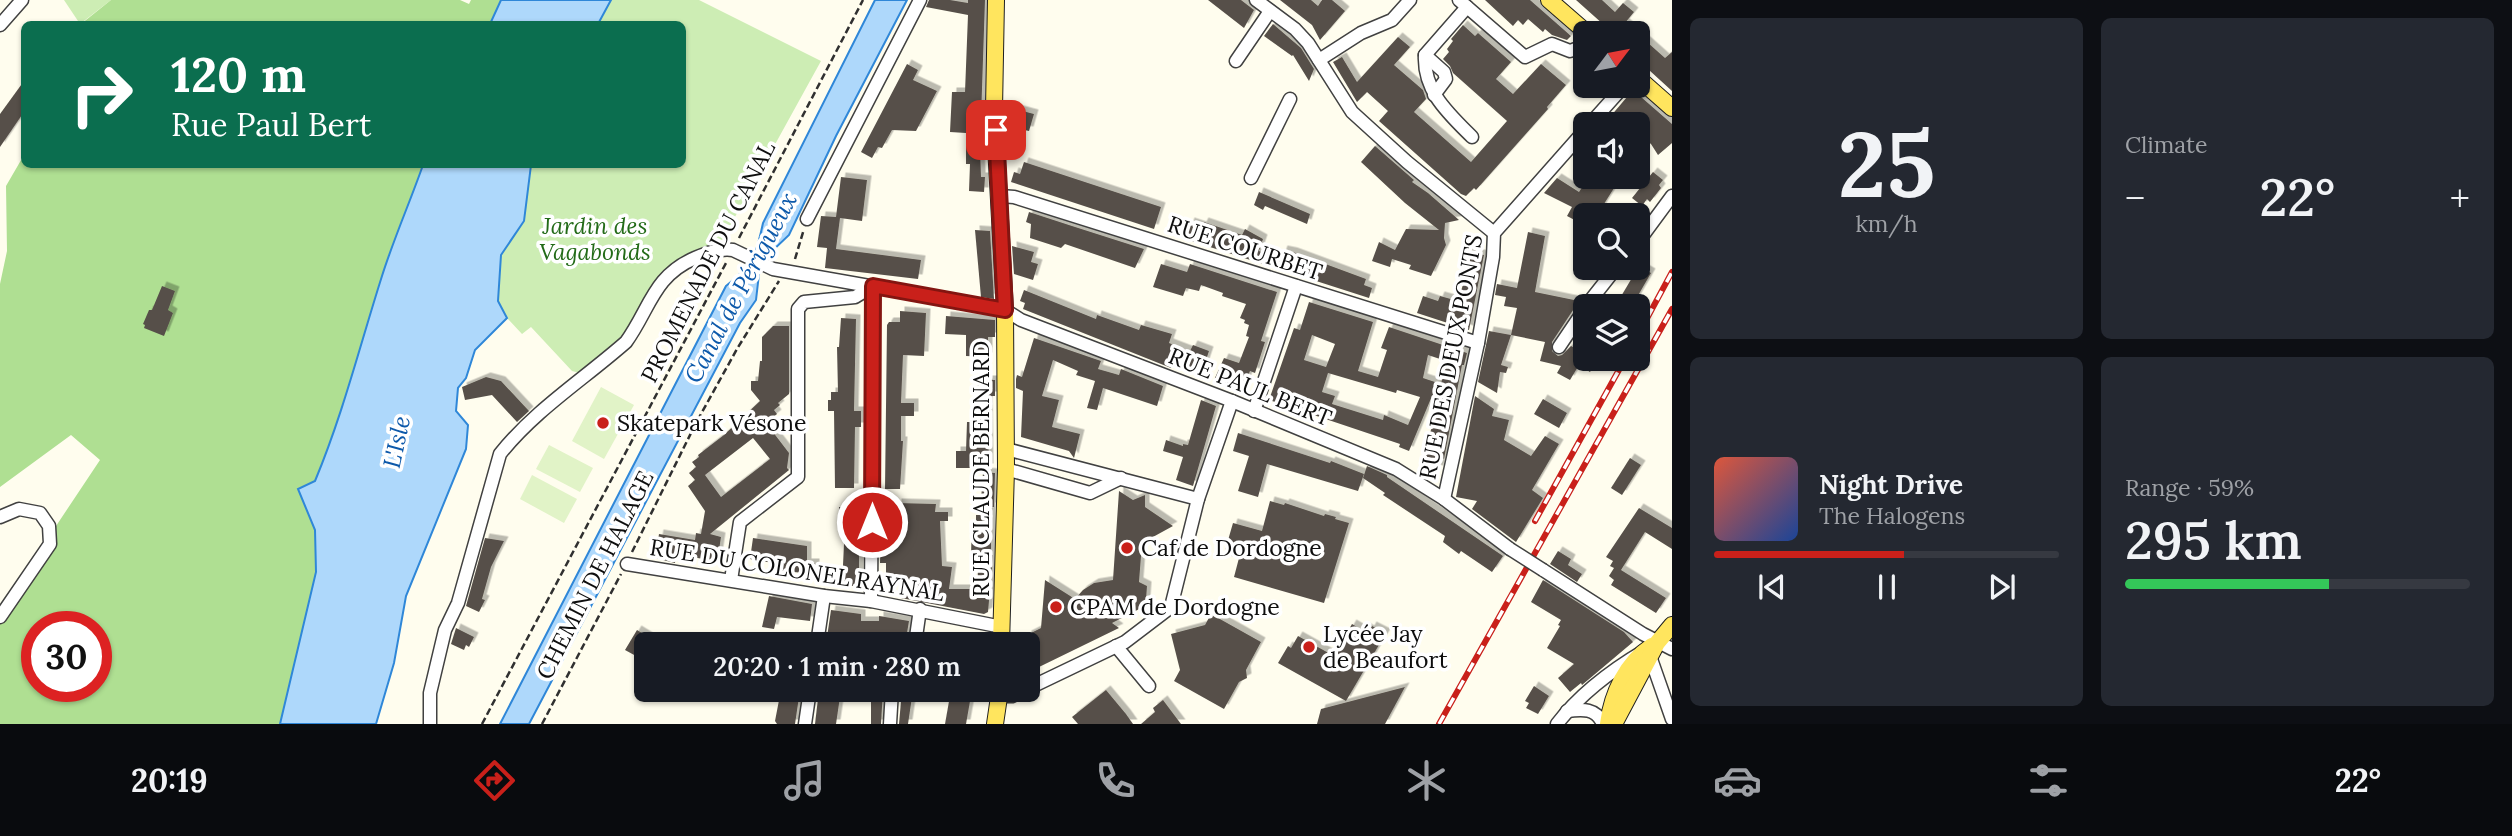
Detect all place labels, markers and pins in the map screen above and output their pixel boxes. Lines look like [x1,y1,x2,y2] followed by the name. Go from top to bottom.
[966,100,1026,160] pin
[617,408,806,437] place label: Skatepark Vésone
[595,415,611,431] marker: Skatepark Vésone
[1141,533,1322,562] place label: Caf de Dordogne
[1119,540,1135,556] marker: Caf de Dordogne
[1070,592,1280,621] place label: CPAM de Dordogne
[1048,599,1064,615] marker: CPAM de Dordogne
[1323,619,1448,674] place label: Lycée Jay de Beaufort
[1301,639,1317,655] marker: Lycée Jay de Beaufort

